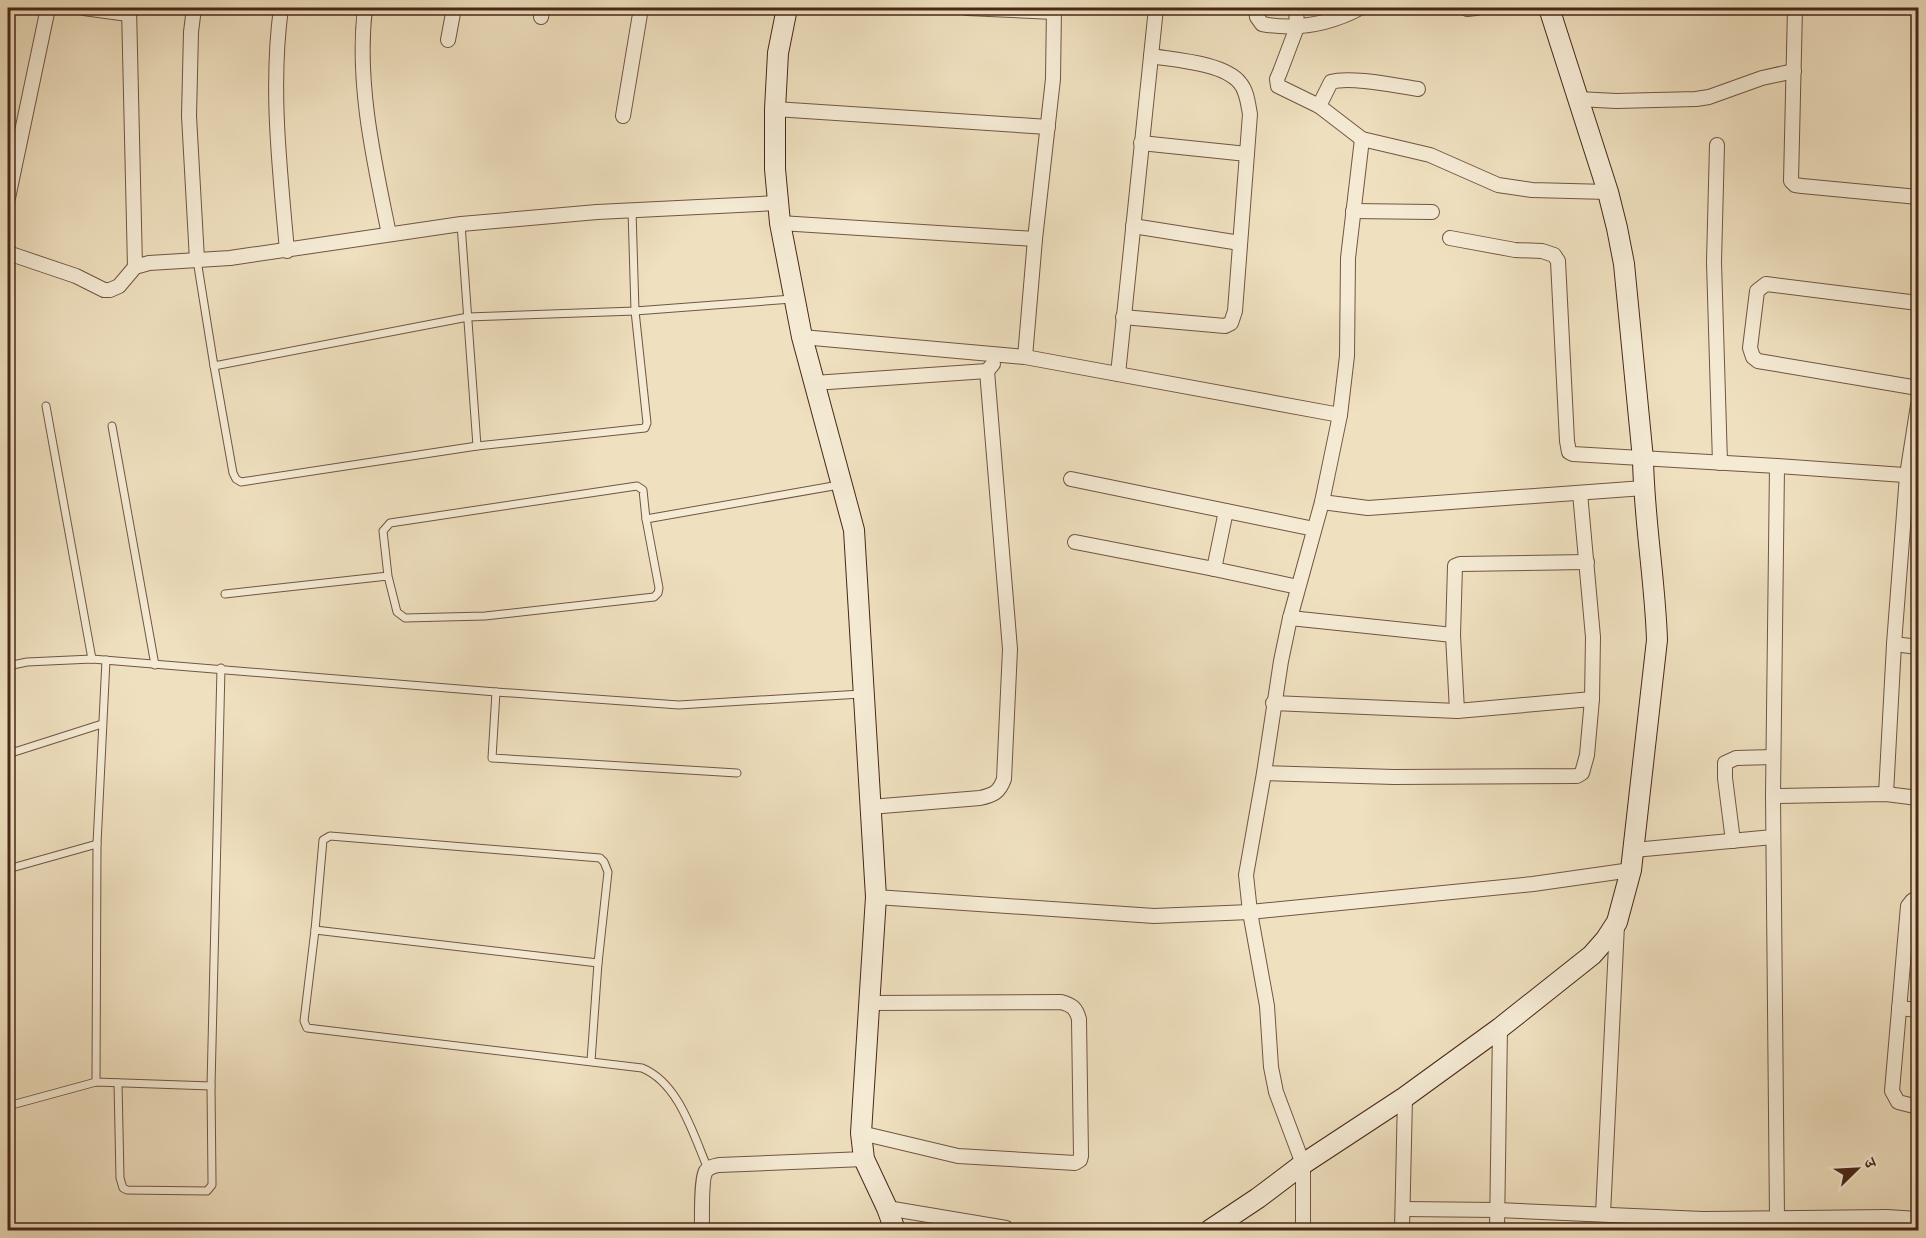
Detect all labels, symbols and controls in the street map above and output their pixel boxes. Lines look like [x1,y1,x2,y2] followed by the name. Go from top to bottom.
[1827,1139,1887,1199] north arrow
[1858,1154,1882,1173] text: उ

